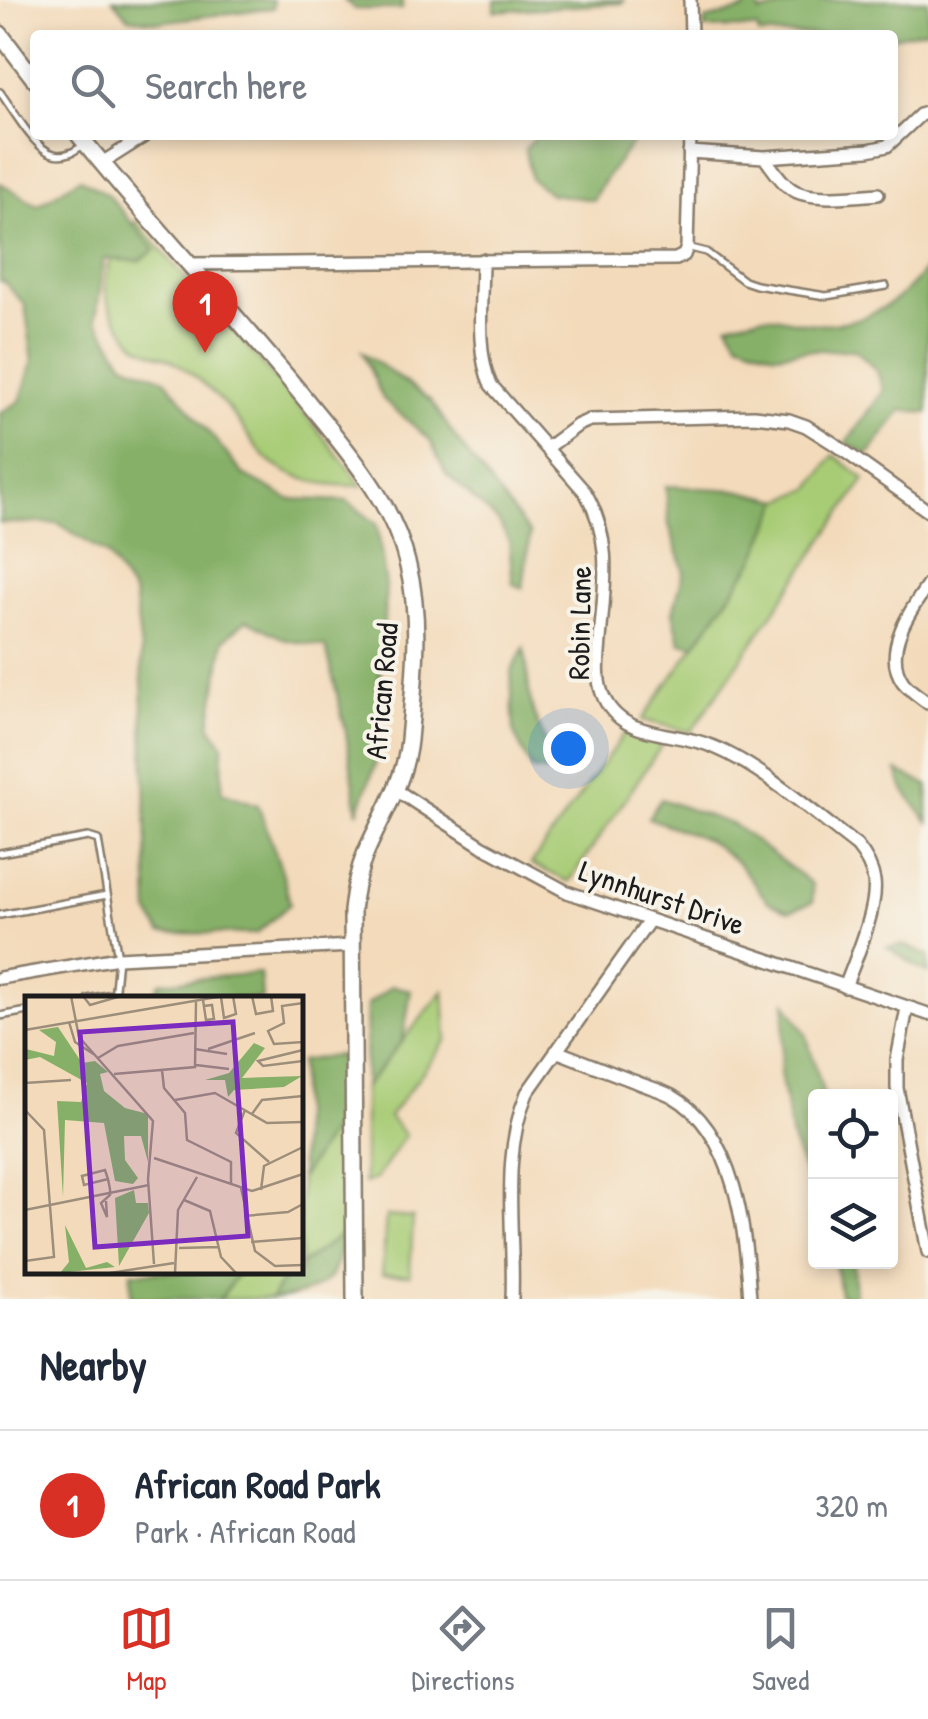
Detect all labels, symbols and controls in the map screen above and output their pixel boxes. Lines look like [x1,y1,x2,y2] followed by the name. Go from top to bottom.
[30,30,898,140] search box
[65,58,120,113] icon: search
[145,59,307,111] text: Search here
[172,270,238,353] pin: 1
[558,566,600,680] street label: Robin Lane
[355,621,407,761] street label: African Road
[543,723,594,774] your location
[574,850,750,944] street label: Lynnhurst Drive
[25,996,302,1274] inset map
[808,1089,898,1269] map controls
[808,1089,898,1179] button: locate
[808,1179,898,1269] button: layers
[40,1336,147,1393] text: Nearby
[135,1458,380,1510] text: African Road Park
[67,1484,78,1527] text: 1
[815,1484,888,1527] text: 320 m
[135,1510,355,1553] text: Park · African Road
[119,1601,174,1699] tab: Map
[411,1601,514,1699] tab: Directions
[752,1601,809,1699] tab: Saved

